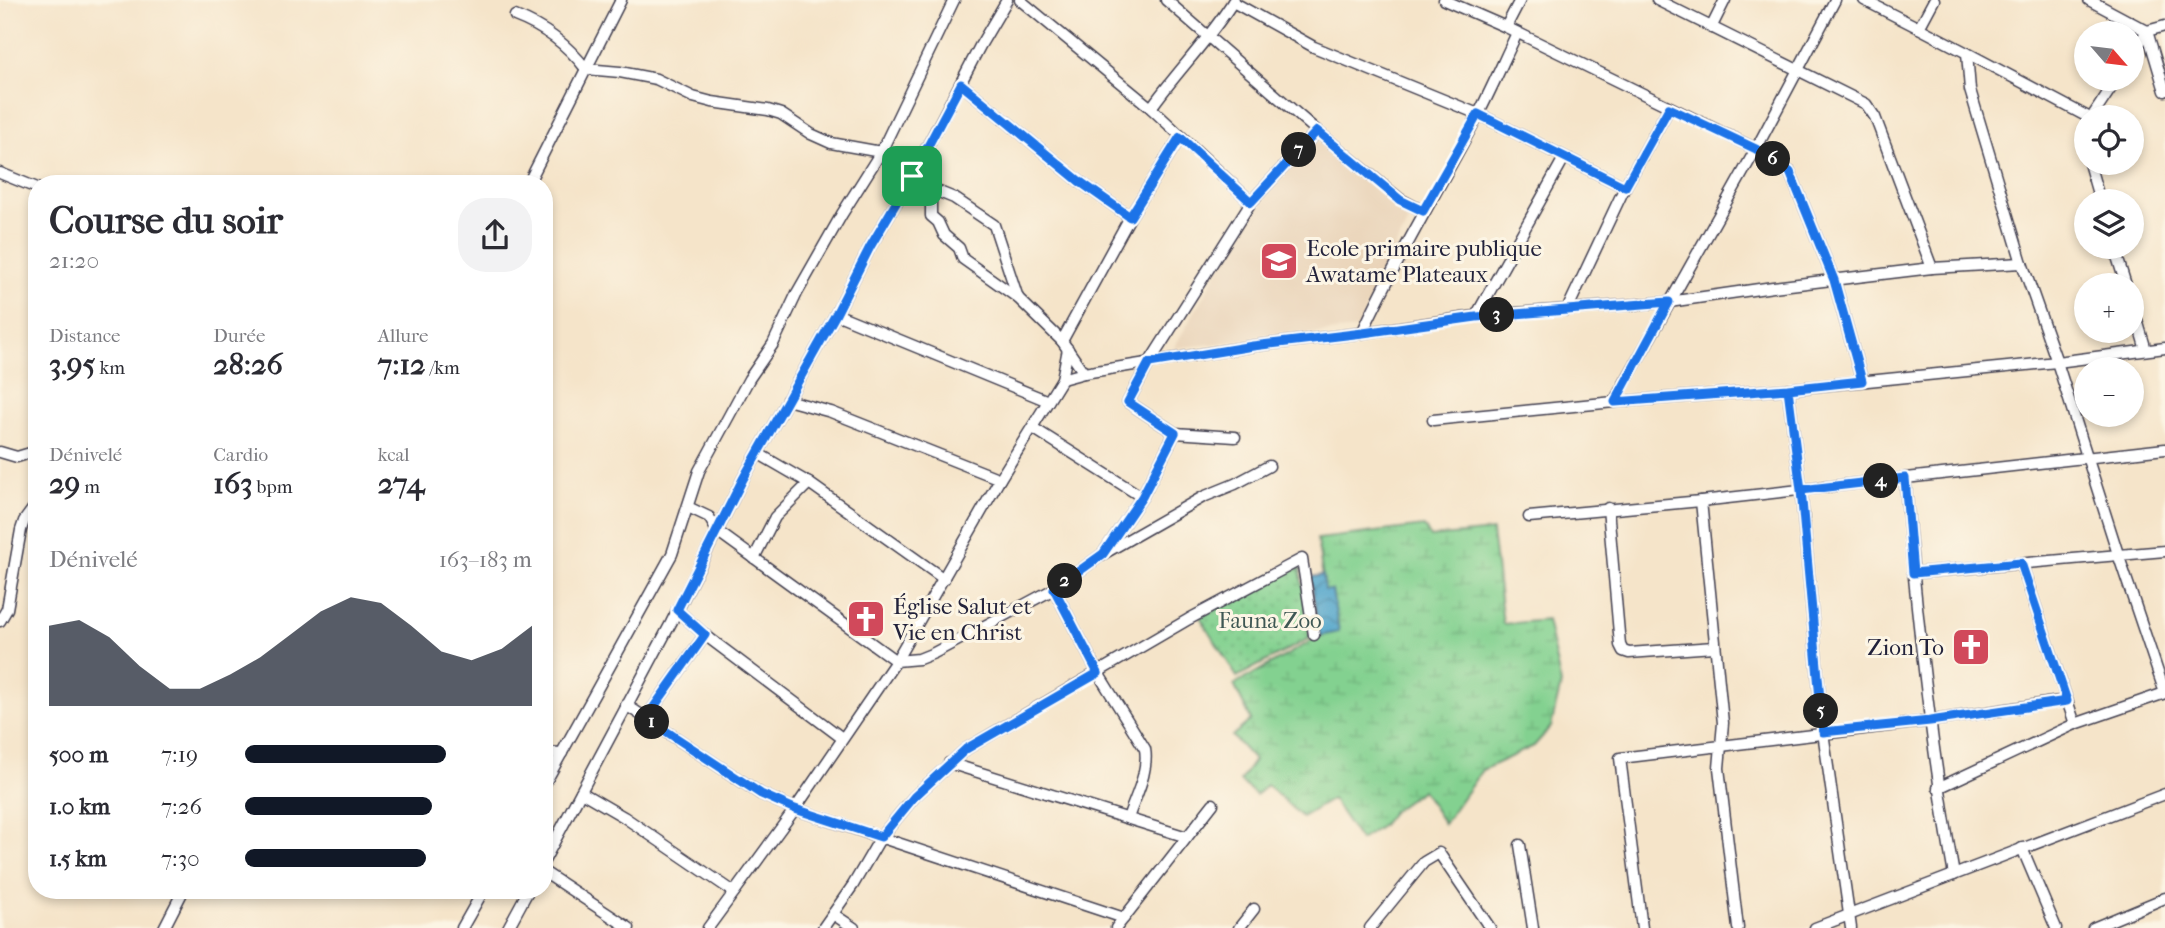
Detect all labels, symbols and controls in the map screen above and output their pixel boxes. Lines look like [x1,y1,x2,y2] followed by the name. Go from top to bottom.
[2074,21,2144,91] north arrow
[2074,21,2144,427] map controls
[2074,105,2144,175] button: locate
[1282,132,1316,168] pin: 7
[1294,138,1303,160] text: 7
[1756,142,1790,176] pin: 6
[882,146,942,206] pin
[1767,147,1778,169] text: 6
[893,157,931,195] icon: arrive
[2074,189,2144,259] button: layers
[49,198,283,243] text: Course du soir
[458,198,532,272] button: share
[1305,235,1542,288] place label: Ecole primaire publique Awatame Plateaux
[1258,240,1300,282] school or university icon: Ecole primaire publique Awatame Plateaux
[49,247,99,274] text: 21:20
[2074,273,2144,343] button: +
[1480,298,1514,332] pin: 3
[1493,303,1500,325] text: 3
[49,325,120,347] text: Distance
[213,325,265,347] text: Durée
[378,325,429,347] text: Allure
[49,347,95,382] text: 3.95
[213,347,283,382] text: 28:26
[378,347,426,382] text: 7:12
[95,357,125,379] text: km
[426,357,460,379] text: /km
[2074,357,2144,427] button: −
[49,444,122,466] text: Dénivelé
[213,444,268,466] text: Cardio
[378,444,410,466] text: kcal
[1864,463,1898,498] pin: 4
[49,466,80,501] text: 29
[213,466,252,501] text: 163
[378,466,424,501] text: 274
[1875,469,1886,491] text: 4
[80,476,100,498] text: m
[252,476,293,498] text: bpm
[49,546,138,573] text: Dénivelé
[439,546,532,573] text: 163–183 m
[1048,564,1082,598] pin: 2
[1060,569,1069,591] text: 2
[892,593,1032,646] place label: Église Salut et Vie en Christ
[845,598,887,640] church icon: Église Salut et Vie en Christ
[1218,607,1322,634] park label: Fauna Zoo
[1950,626,1992,668] church icon: Zion To
[1867,634,1944,661] place label: Zion To
[1804,694,1839,728] pin: 5
[1816,699,1825,721] text: 5
[634,704,670,740] pin: 1
[648,710,655,732] text: 1
[49,741,108,768] text: 500 m
[161,741,198,768] text: 7:19
[49,793,110,820] text: 1.0 km
[161,793,202,820] text: 7:26
[49,845,107,872] text: 1.5 km
[161,845,200,872] text: 7:30

